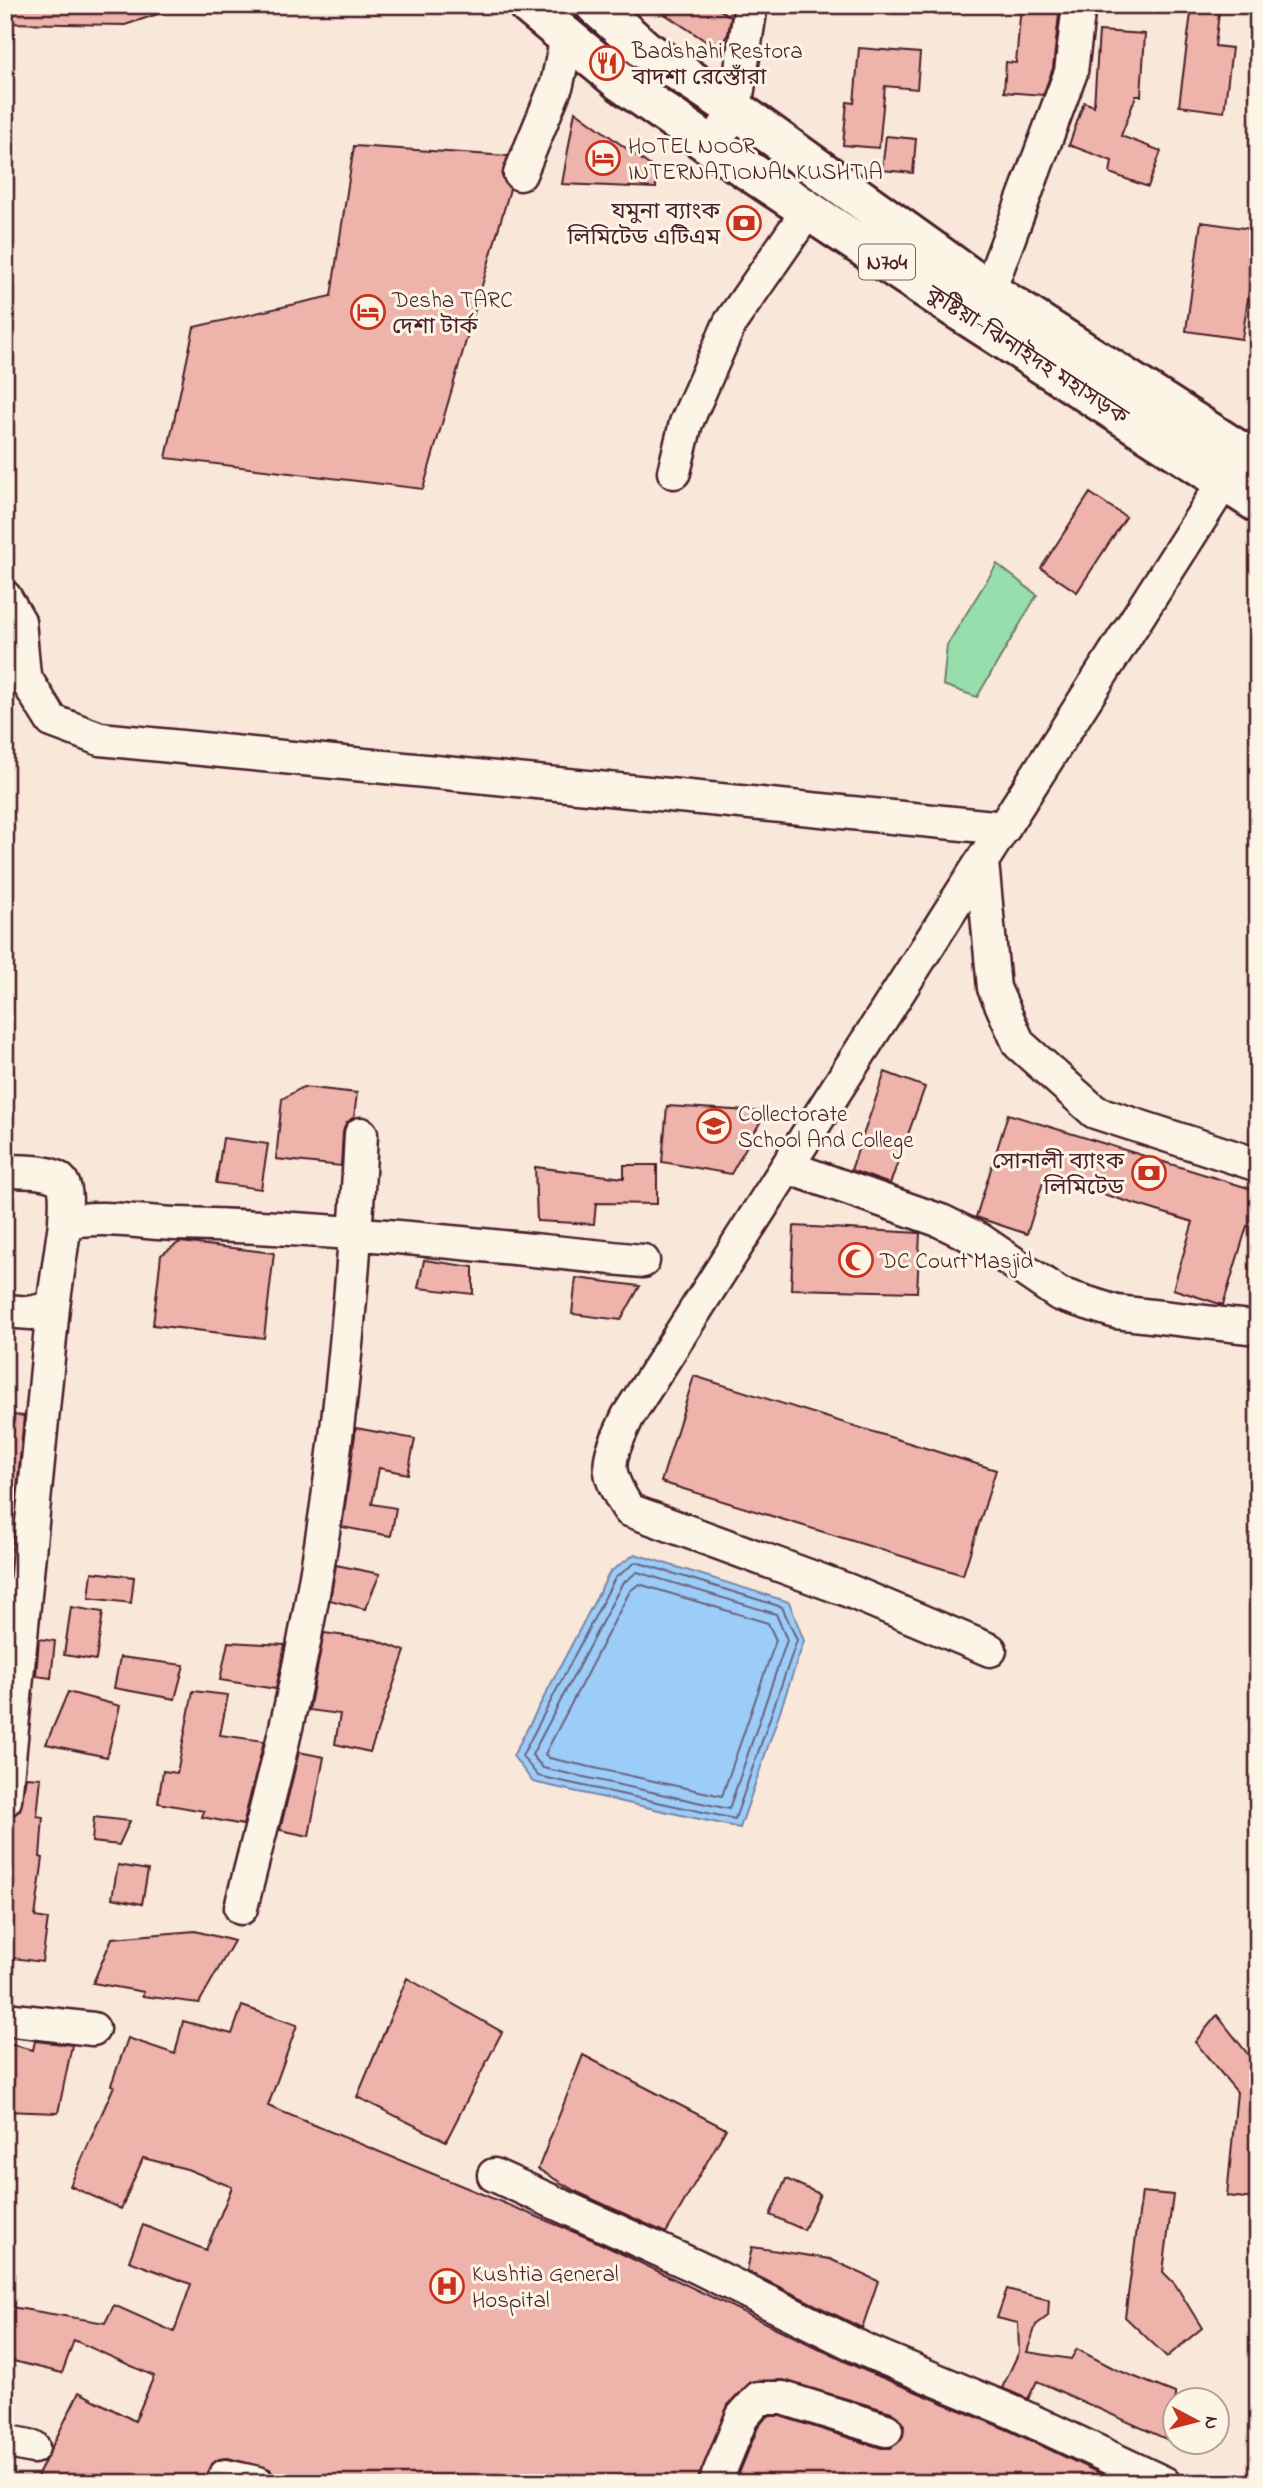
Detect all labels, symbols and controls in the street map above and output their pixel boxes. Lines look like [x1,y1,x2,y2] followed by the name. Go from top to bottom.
[631,36,803,95] place label: Badshahi Restora বাদশা রেস্তোঁরা
[588,44,626,82] restaurant icon: Badshahi Restora বাদশা রেস্তোঁরা
[628,131,883,190] place label: HOTEL NOOR INTERNATIONAL KUSHTIA
[584,139,622,177] hotel icon: HOTEL NOOR INTERNATIONAL KUSHTIA
[566,196,721,255] place label: যমুনা ব্যাংক লিমিটেড এটিএম
[725,204,763,242] bank icon: যমুনা ব্যাংক লিমিটেড এটিএম
[859,244,915,280] road number: N704
[918,278,1135,434] street label: কুষ্টিয়া-ঝিনাইদহ মহাসড়ক
[391,285,513,344] place label: Desha TARC দেশা টার্ক
[349,293,387,331] hotel icon: Desha TARC দেশা টার্ক
[738,1099,914,1159] place label: Collectorate School And College
[695,1107,733,1145] school or university icon: Collectorate School And College
[992,1146,1125,1205] place label: সোনালী ব্যাংক লিমিটেড
[1130,1154,1168,1192] bank icon: সোনালী ব্যাংক লিমিটেড
[837,1241,875,1279] mosque icon: DC Court Masjid
[879,1246,1033,1279] place label: DC Court Masjid
[472,2259,619,2318] place label: Kushtia General Hospital
[428,2267,466,2305] hospital icon: Kushtia General Hospital
[1162,2386,1232,2456] north arrow
[1196,2415,1225,2431] text: N

